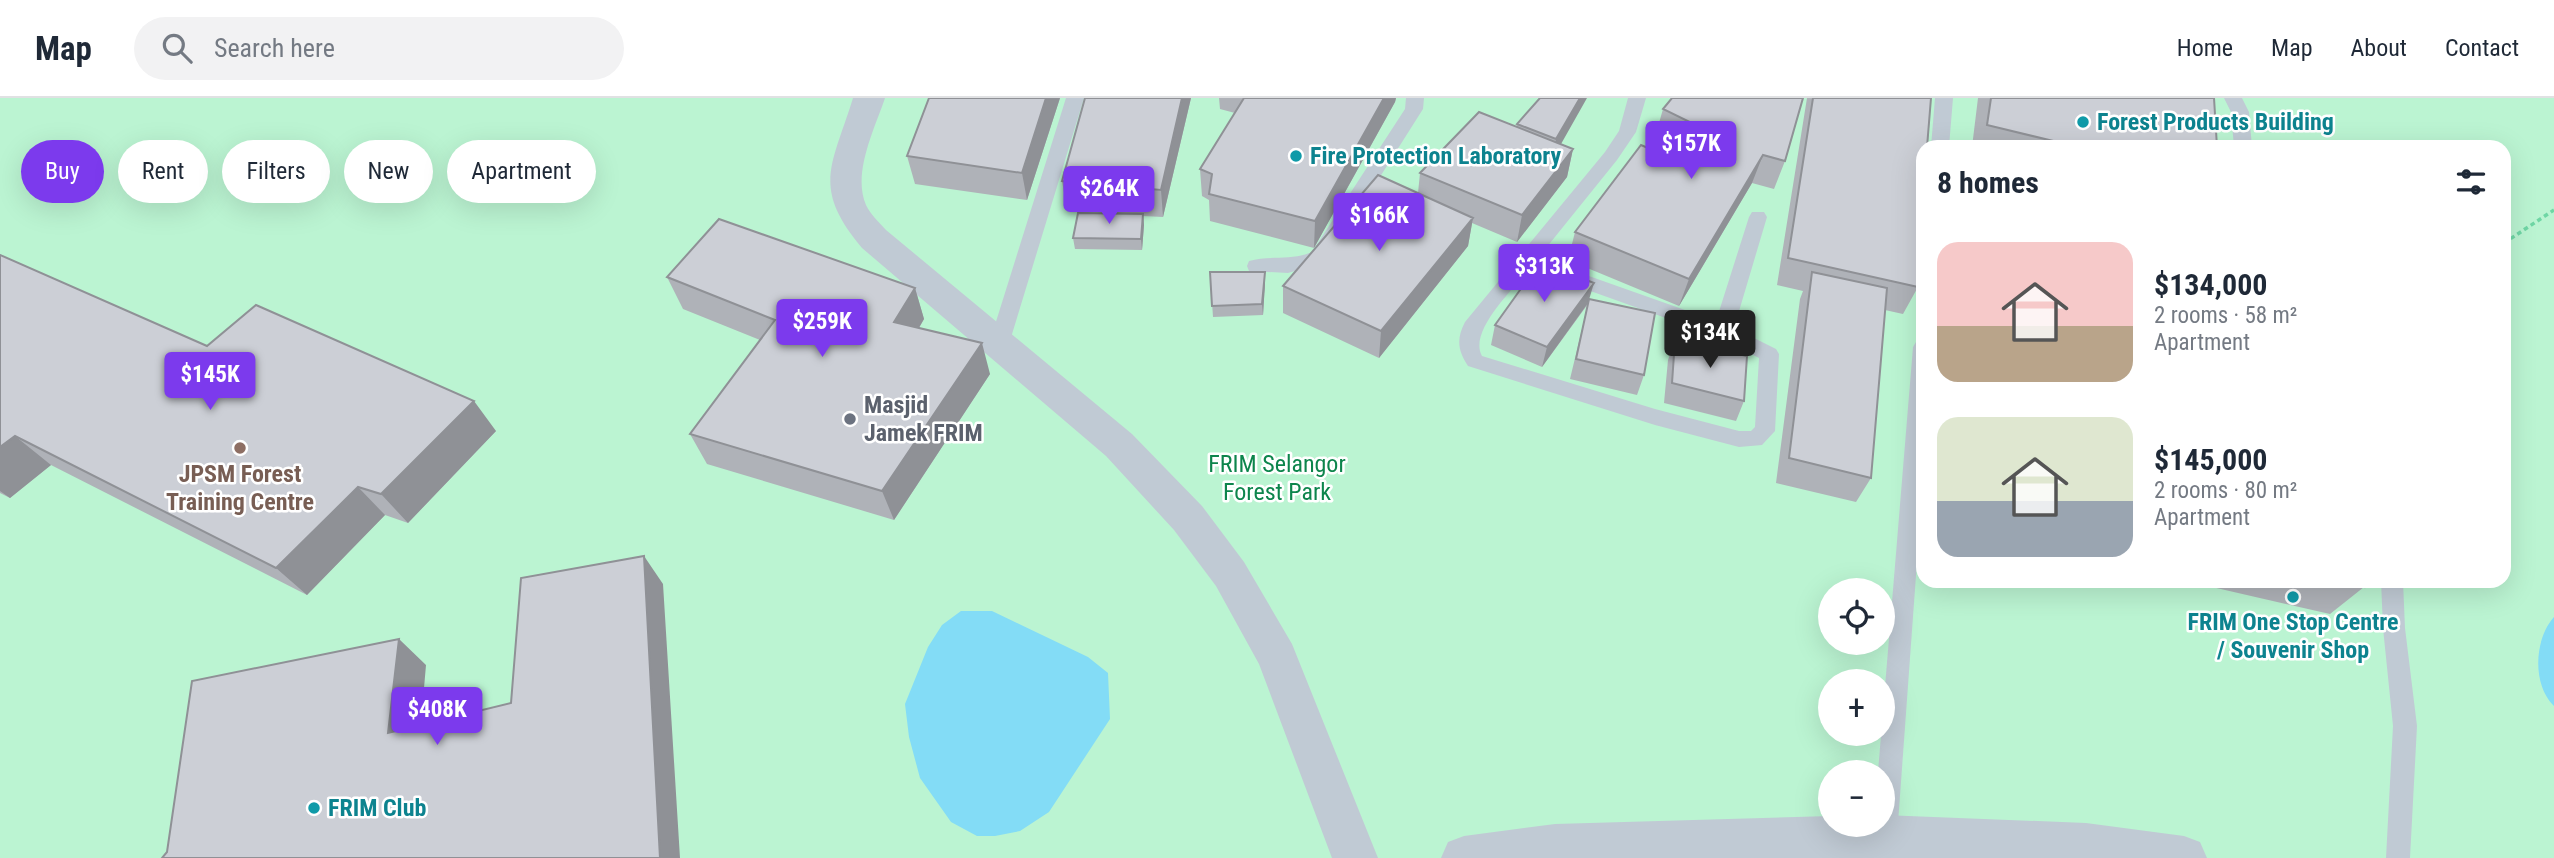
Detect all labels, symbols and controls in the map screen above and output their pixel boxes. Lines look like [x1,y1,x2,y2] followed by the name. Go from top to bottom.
[134,17,624,80] search box
[35,29,92,68] text: Map
[158,29,196,67] icon: search
[214,33,335,63] text: Search here
[2177,34,2233,62] text: Home
[2271,34,2313,62] text: Map
[2351,34,2407,62] text: About
[2445,34,2519,62] text: Contact
[2097,108,2334,136] place label: Forest Products Building
[2075,114,2091,130] marker: Forest Products Building
[1642,122,1740,181] pin: $157K
[1661,130,1721,157] text: $157K
[21,140,104,203] chip: Buy
[118,140,208,203] chip: Rent
[222,140,330,203] chip: Filters
[344,140,433,203] chip: New
[447,140,596,203] chip: Apartment
[1310,142,1562,170] place label: Fire Protection Laboratory
[1288,148,1304,164] marker: Fire Protection Laboratory
[2452,163,2490,201] icon: filters
[1937,165,2039,200] text: 8 homes
[1060,166,1158,226] pin: $264K
[1079,175,1139,202] text: $264K
[1330,194,1428,253] pin: $166K
[1349,202,1409,229] text: $166K
[1495,244,1593,304] pin: $313K
[1514,253,1574,280] text: $313K
[2154,267,2267,302] text: $134,000
[1993,270,2077,354] icon: home
[773,300,871,359] pin: $259K
[2154,302,2297,329] text: 2 rooms · 58 m²
[792,308,852,335] text: $259K
[1661,310,1759,370] pin: $134K
[1680,319,1740,346] text: $134K
[2154,329,2250,356] text: Apartment
[161,352,259,412] pin: $145K
[180,361,240,388] text: $145K
[864,391,983,447] place label: Masjid Jamek FRIM
[842,411,858,427] marker: Masjid Jamek FRIM
[232,440,248,456] marker: JPSM Forest Training Centre
[2154,442,2267,477] text: $145,000
[1993,445,2077,529] icon: home
[1208,450,1346,506] park label: FRIM Selangor Forest Park
[166,460,314,516] place label: JPSM Forest Training Centre
[2154,477,2297,504] text: 2 rooms · 80 m²
[2154,504,2250,531] text: Apartment
[1818,578,1895,837] map controls
[1818,578,1895,655] button: locate
[2285,589,2301,605] marker: FRIM One Stop Centre / Souvenir Shop
[2187,608,2399,664] place label: FRIM One Stop Centre / Souvenir Shop
[1818,669,1895,746] button: +
[388,688,486,747] pin: $408K
[407,696,467,723] text: $408K
[1818,760,1895,837] button: −
[328,794,426,822] place label: FRIM Club
[306,800,322,816] marker: FRIM Club

